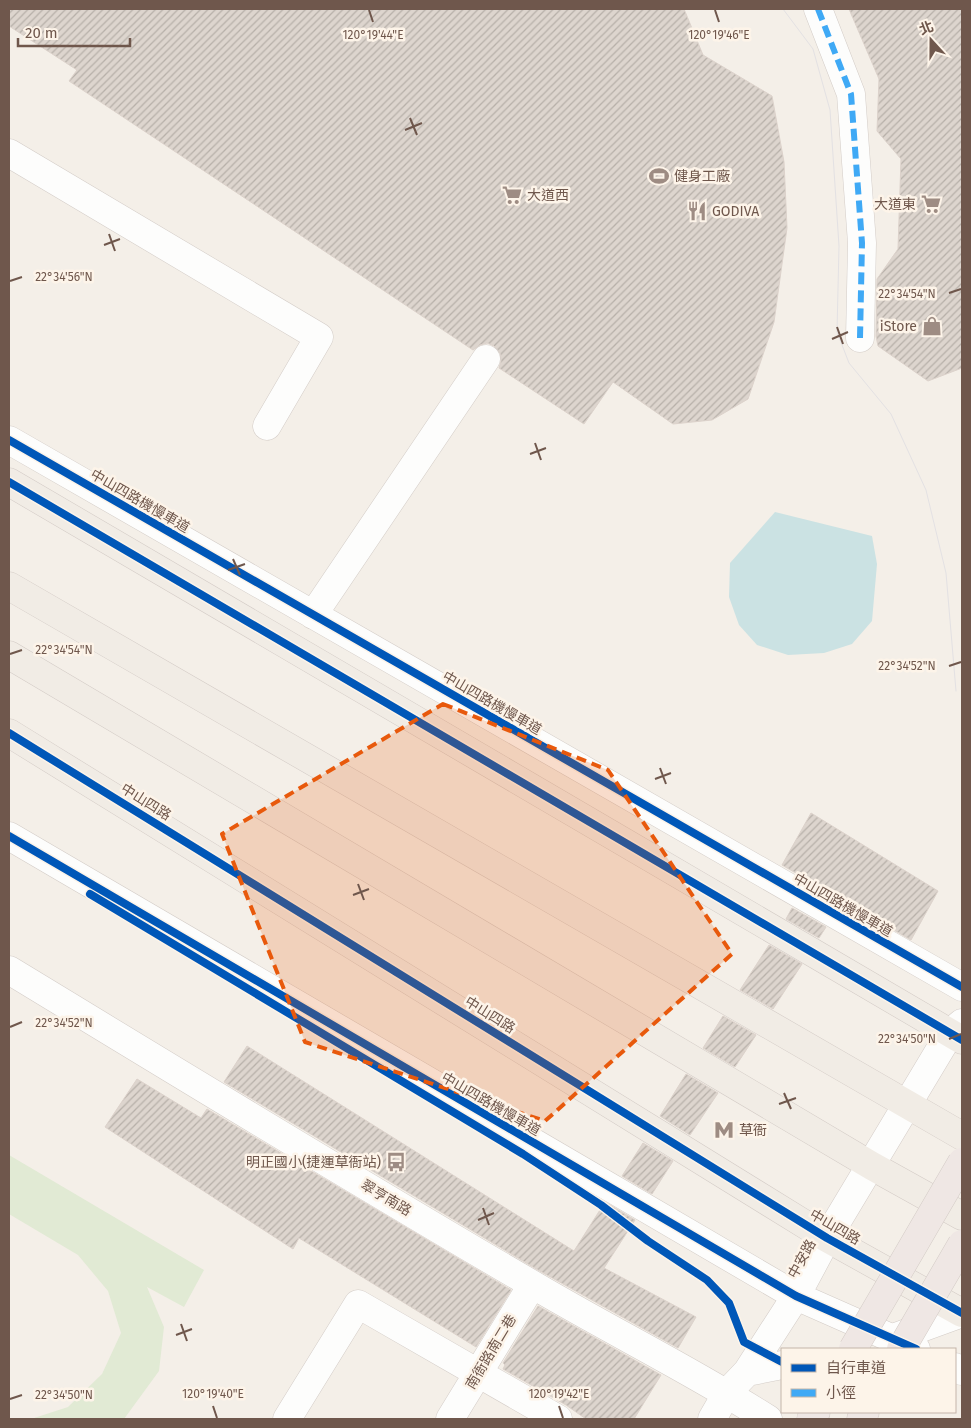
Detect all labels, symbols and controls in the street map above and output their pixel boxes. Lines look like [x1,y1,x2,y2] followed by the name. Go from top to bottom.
[18,15,130,47] scale bar
[906,15,956,65] north arrow
[917,18,936,39] text: 北
[25,24,58,42] text: 20 m
[342,28,404,42] text: 120°19'44"E
[688,28,750,42] text: 120°19'46"E
[648,165,670,187] sports icon: 健身工廠
[674,168,730,185] place label: 健身工廠
[501,184,523,206] supermarket icon: 大道西
[527,187,569,204] place label: 大道西
[920,193,942,215] supermarket icon: 大道東
[874,196,916,213] place label: 大道東
[686,200,708,222] restaurant icon: GODIVA
[712,203,759,220] place label: GODIVA
[35,270,93,284] text: 22°34'56"N
[878,287,936,301] text: 22°34'54"N
[921,315,943,337] shop icon: iStore
[880,318,917,335] place label: iStore
[87,466,193,536] street label: 中山四路機慢車道
[35,643,93,657] text: 22°34'54"N
[878,659,936,673] text: 22°34'52"N
[439,668,545,738] street label: 中山四路機慢車道
[118,780,174,824] street label: 中山四路
[790,870,896,940] street label: 中山四路機慢車道
[462,993,518,1037] street label: 中山四路
[35,1016,93,1030] text: 22°34'52"N
[878,1032,936,1046] text: 22°34'50"N
[438,1069,544,1139] street label: 中山四路機慢車道
[713,1119,735,1141] metro station icon: 草衙
[739,1122,767,1139] place label: 草衙
[385,1151,407,1173] bus stop icon: 明正國小(捷運草衙站)
[246,1154,381,1171] place label: 明正國小(捷運草衙站)
[358,1176,414,1220] street label: 翠亨南路
[807,1206,863,1248] street label: 中山四路
[784,1237,820,1281] street label: 中安路
[462,1312,520,1392] street label: 南衙路南二巷
[781,1348,956,1413] legend
[826,1359,886,1377] text: 自行車道
[826,1384,856,1402] text: 小徑
[182,1387,244,1401] text: 120°19'40"E
[528,1387,590,1401] text: 120°19'42"E
[35,1388,93,1402] text: 22°34'50"N

